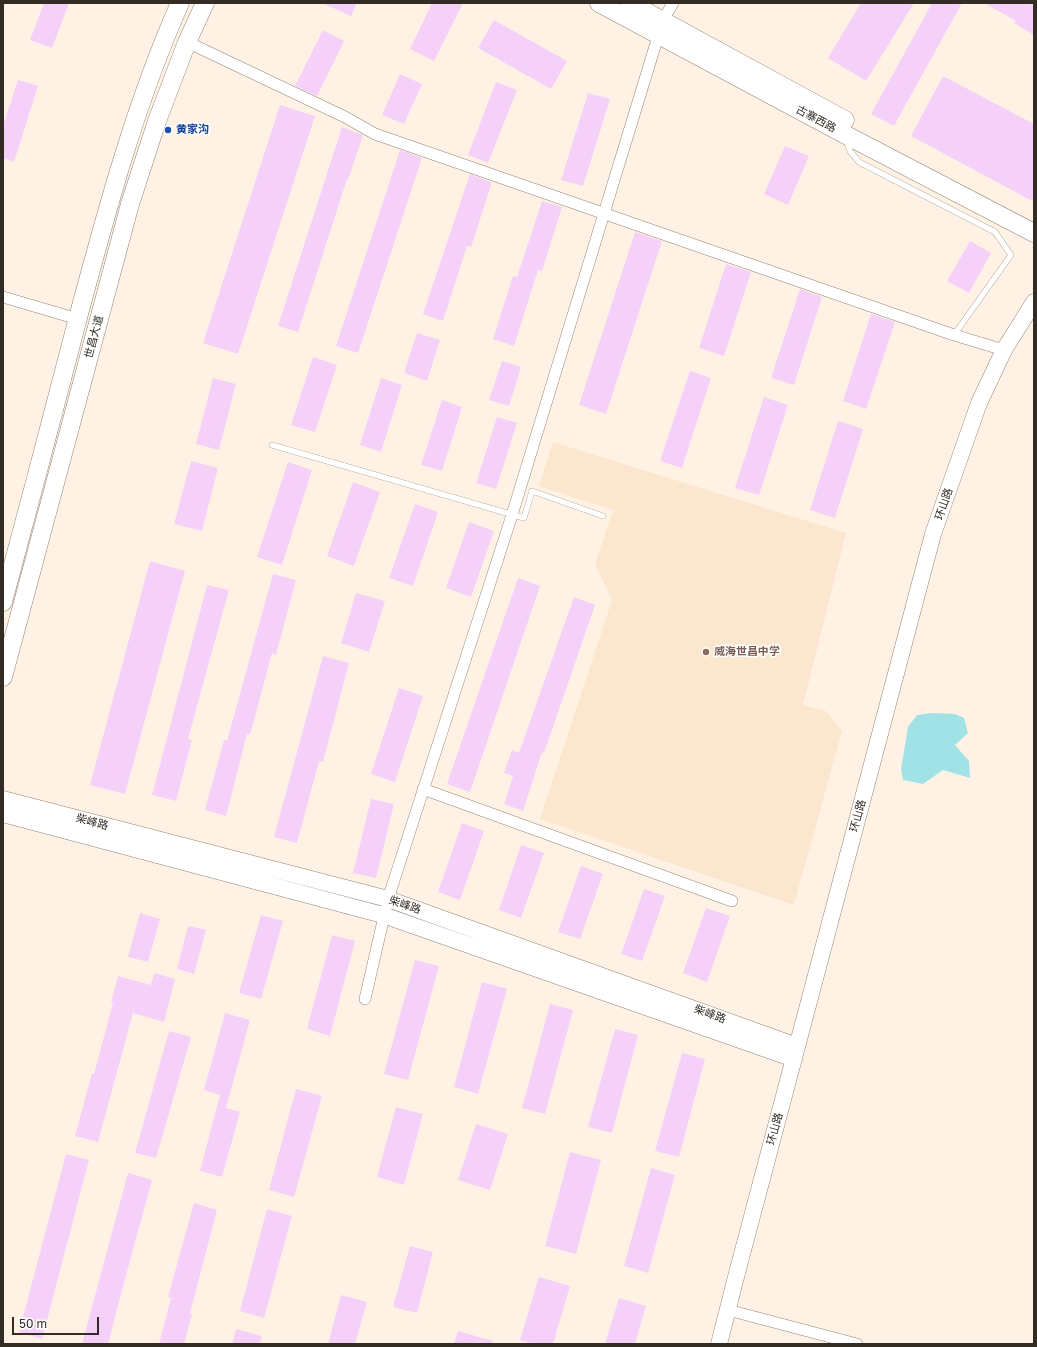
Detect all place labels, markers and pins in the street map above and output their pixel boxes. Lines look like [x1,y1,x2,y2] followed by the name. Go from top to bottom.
[176,123,209,137] place label: 黄家沟
[163,125,173,135] marker: 黄家沟
[714,645,780,659] place label: 威海世昌中学
[701,647,711,657] marker: 威海世昌中学

